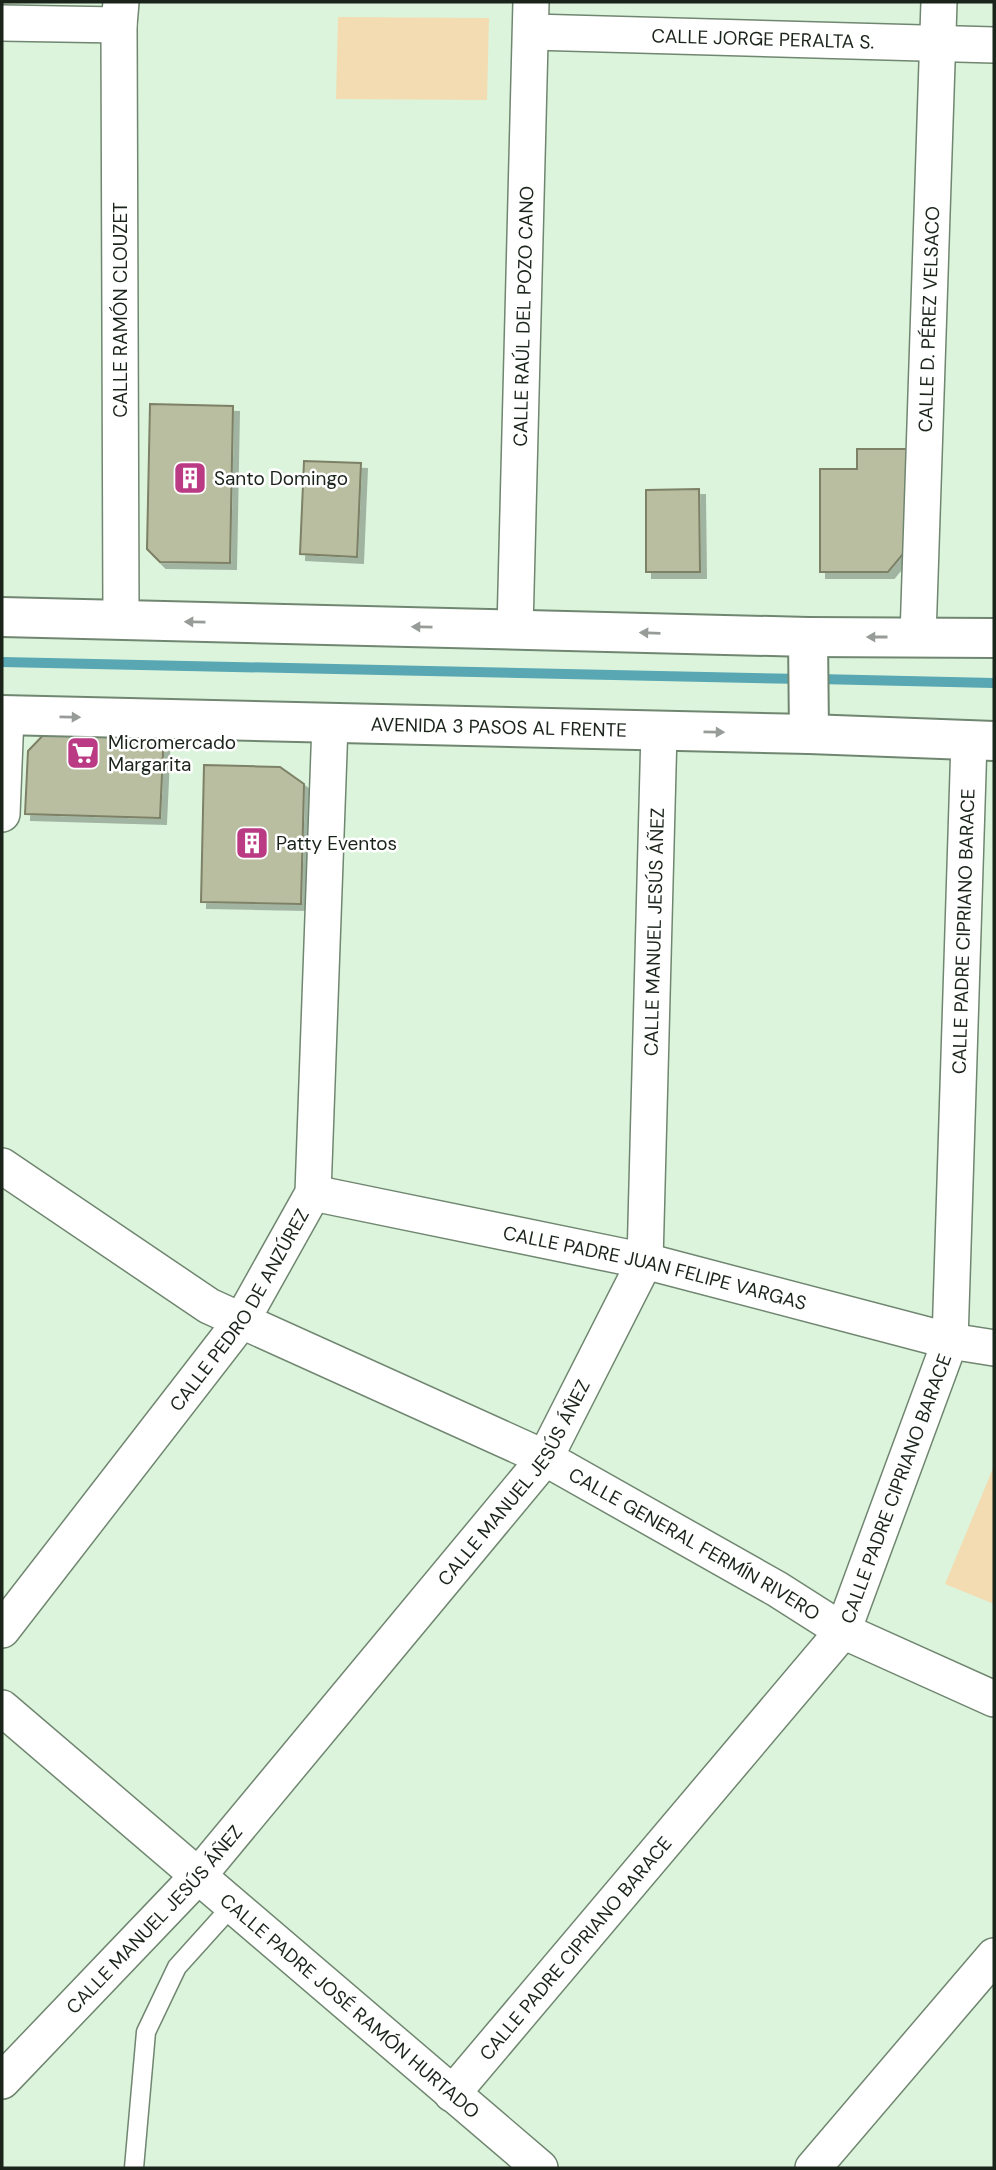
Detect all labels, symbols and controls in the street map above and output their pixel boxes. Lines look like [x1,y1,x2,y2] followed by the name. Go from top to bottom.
[651,23,875,54] street label: CALLE JORGE PERALTA S.
[507,185,539,447] street label: CALLE RAÚL DEL POZO CANO
[108,202,133,418] street label: CALLE RAMÓN CLOUZET
[912,206,945,433] street label: CALLE D. PÉREZ VELSACO
[171,459,209,497] building icon: Santo Domingo
[214,466,348,491] place label: Santo Domingo
[183,616,205,627] one-way arrow
[411,621,433,633] one-way arrow
[638,627,660,638] one-way arrow
[866,631,888,643] one-way arrow
[370,711,627,742] street label: AVENIDA 3 PASOS AL FRENTE
[59,712,81,723] one-way arrow
[703,726,725,738] one-way arrow
[108,730,236,777] place label: Micromercado Margarita
[64,734,102,772] supermarket icon: Micromercado Margarita
[946,788,980,1075] street label: CALLE PADRE CIPRIANO BARACE
[638,807,669,1056] street label: CALLE MANUEL JESÚS ÁÑEZ
[233,824,271,862] building icon: Patty Eventos
[276,831,397,856] place label: Patty Eventos
[164,1204,314,1416] street label: CALLE PEDRO DE ANZÚREZ
[501,1220,809,1315] street label: CALLE PADRE JUAN FELIPE VARGAS
[834,1350,957,1627] street label: CALLE PADRE CIPRIANO BARACE
[432,1375,595,1591] street label: CALLE MANUEL JESÚS ÁÑEZ
[564,1462,825,1626] street label: CALLE GENERAL FERMÍN RIVERO
[61,1820,248,2019] street label: CALLE MANUEL JESÚS ÁÑEZ
[474,1831,677,2065] street label: CALLE PADRE CIPRIANO BARACE
[215,1888,485,2124] street label: CALLE PADRE JOSÉ RAMÓN HURTADO

